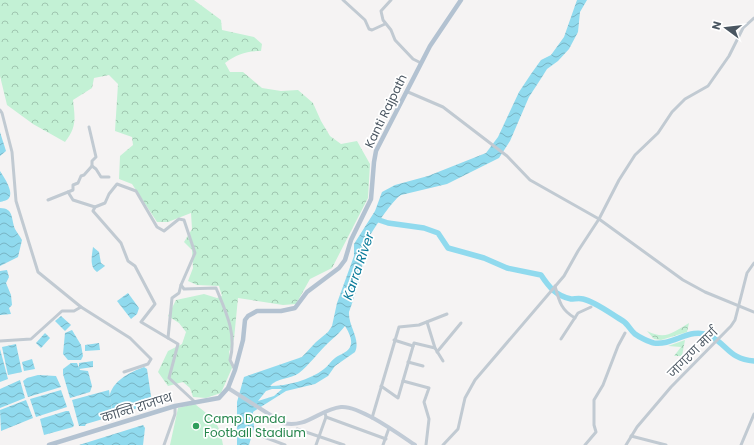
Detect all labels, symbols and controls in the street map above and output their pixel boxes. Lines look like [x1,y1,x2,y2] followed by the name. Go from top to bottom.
[706,8,746,48] north arrow
[708,19,725,31] text: N
[360,71,411,151] street label: Kanti Rajpath
[338,229,379,302] water label: Karra River
[663,322,723,382] street label: जागरण मार्ग
[98,388,175,427] street label: कान्ति राजपथ
[204,410,306,441] place label: Camp Danda Football Stadium
[191,421,201,431] marker: Camp Danda Football Stadium

